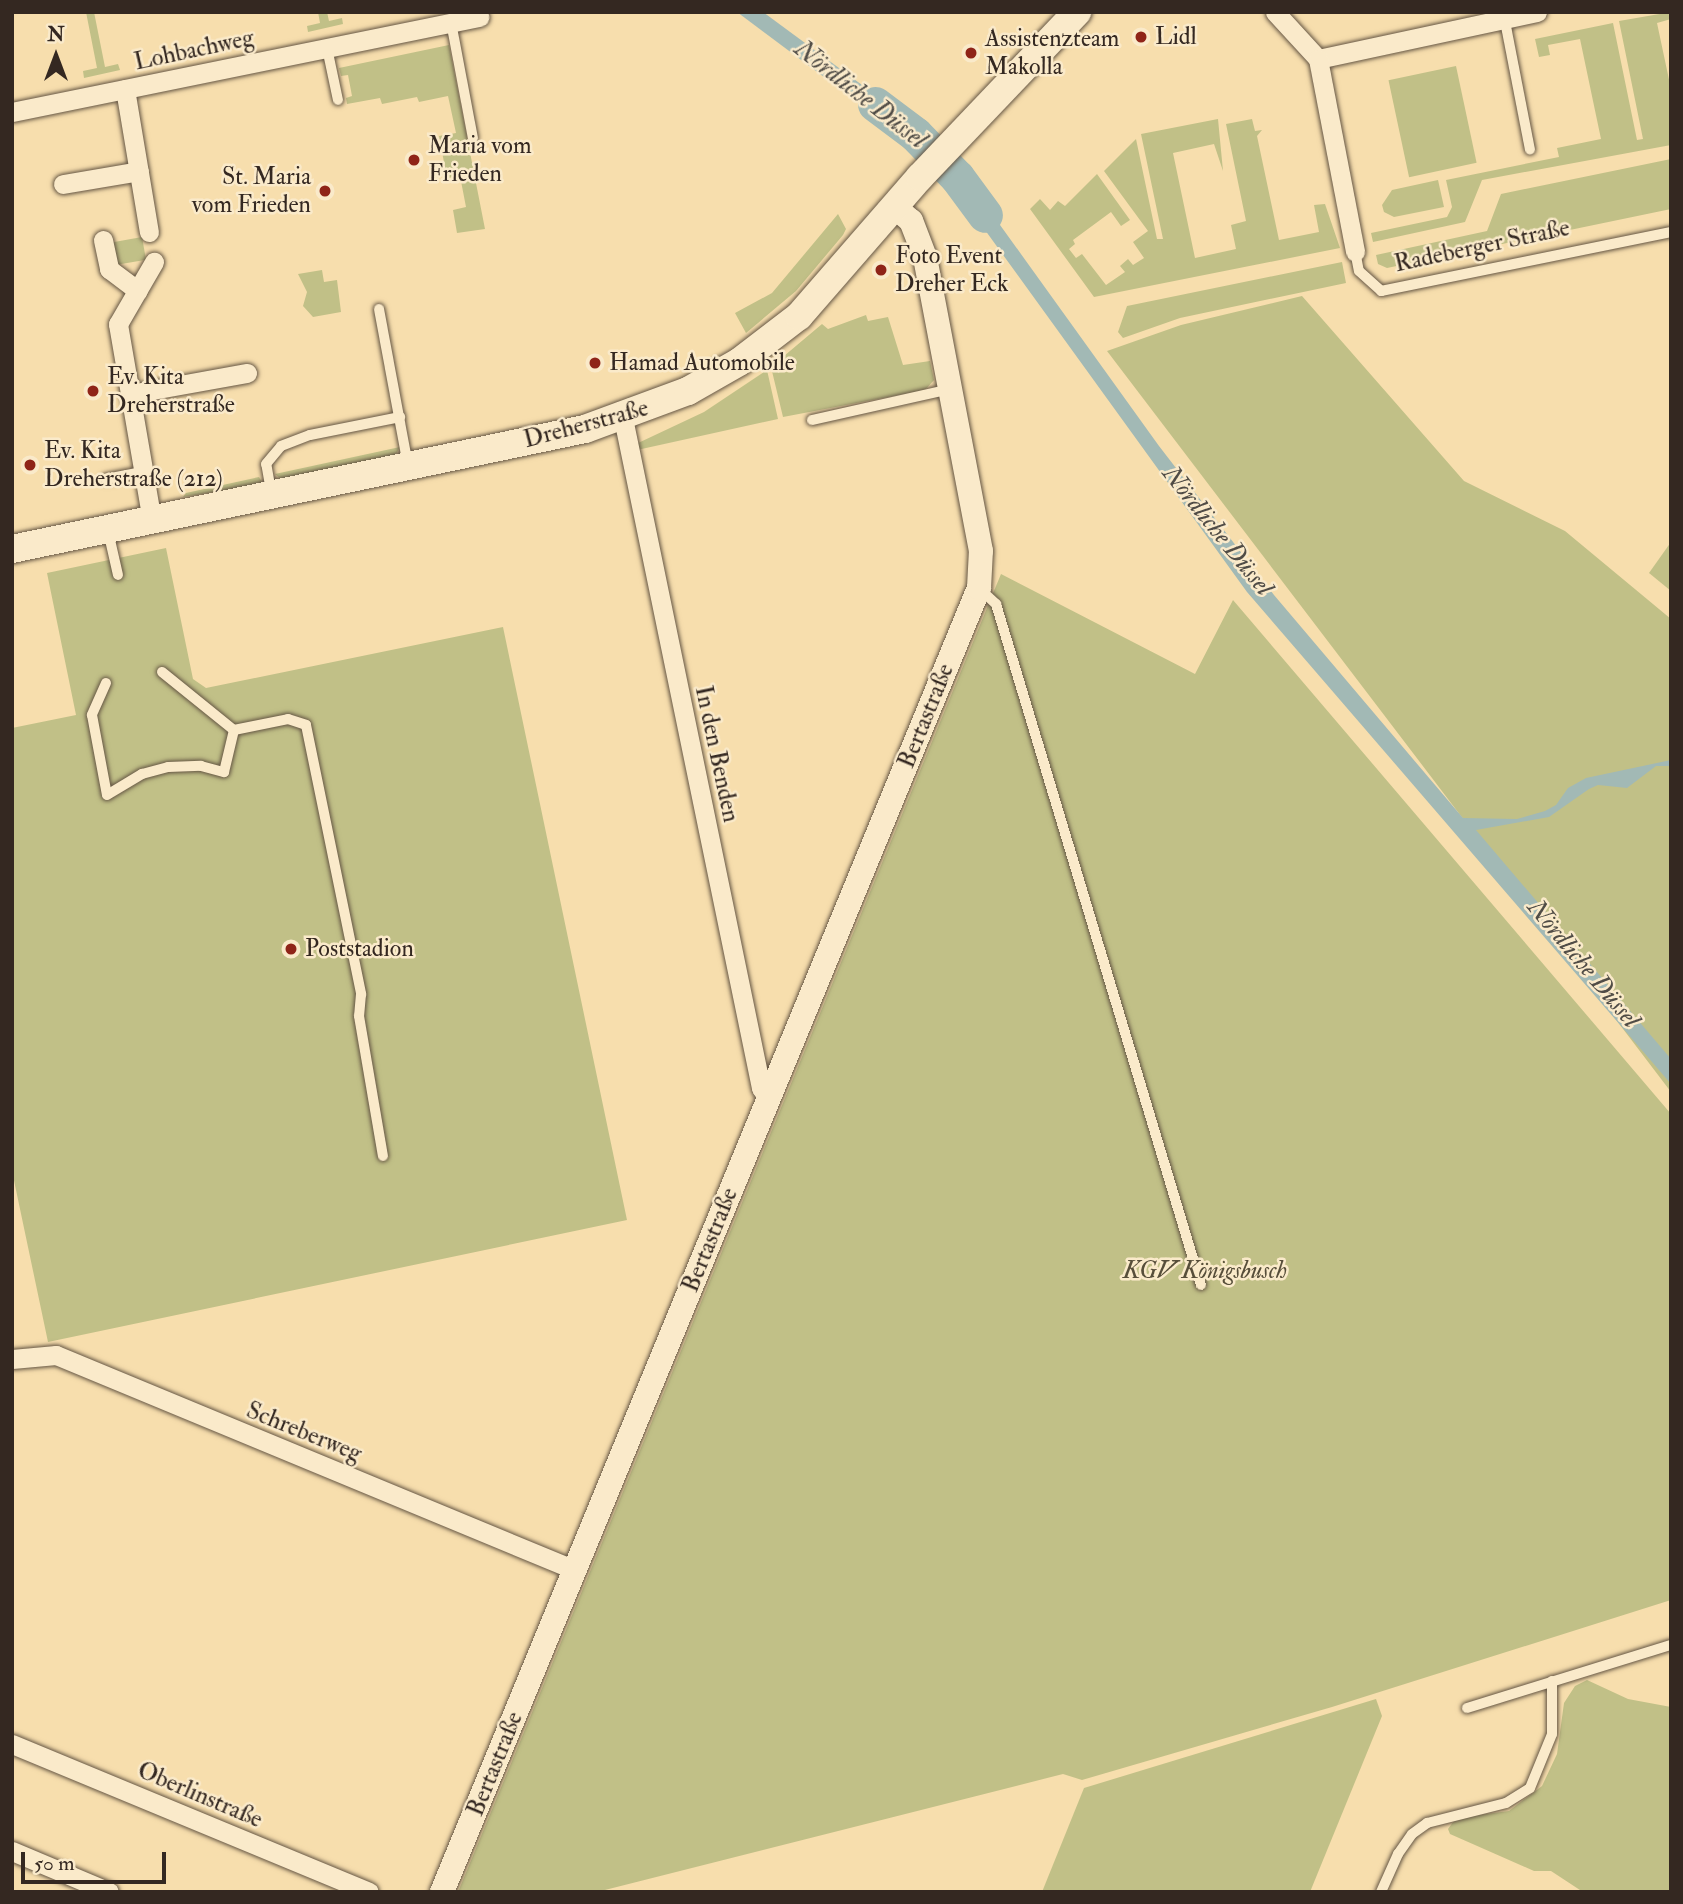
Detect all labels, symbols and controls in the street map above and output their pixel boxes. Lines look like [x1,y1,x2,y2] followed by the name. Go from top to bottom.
[21,21,91,91] north arrow
[47,23,65,47] text: N
[132,23,256,77] street label: Lohbachweg
[1155,23,1197,51] place label: Lidl
[985,25,1119,81] place label: Assistenzteam Makolla
[1133,29,1149,45] marker: Lidl
[788,34,932,156] water label: Nördliche Düssel
[963,45,979,61] marker: Assistenzteam Makolla
[428,132,532,188] place label: Maria vom Frieden
[406,152,422,168] marker: Maria vom Frieden
[192,163,311,219] place label: St. Maria vom Frieden
[317,183,333,199] marker: St. Maria vom Frieden
[1392,213,1572,279] street label: Radeberger Straße
[895,242,1009,298] place label: Foto Event Dreher Eck
[873,262,889,278] marker: Foto Event Dreher Eck
[609,349,795,377] place label: Hamad Automobile
[587,355,603,371] marker: Hamad Automobile
[107,363,235,419] place label: Ev. Kita Dreherstraße
[85,383,101,399] marker: Ev. Kita Dreherstraße
[521,394,651,454] street label: Dreherstraße
[44,437,223,493] place label: Ev. Kita Dreherstraße (212)
[22,457,38,473] marker: Ev. Kita Dreherstraße (212)
[1155,460,1279,602] water label: Nördliche Düssel
[892,660,960,772] street label: Bertastraße
[688,683,746,825] street label: In den Benden
[1520,893,1646,1035] water label: Nördliche Düssel
[305,935,414,963] place label: Poststadion
[283,941,299,957] marker: Poststadion
[676,1184,744,1296] street label: Bertastraße
[1123,1257,1287,1285] park label: KGV Königsbusch
[242,1396,366,1468] street label: Schreberweg
[461,1708,529,1820] street label: Bertastraße
[133,1756,267,1834] street label: Oberlinstraße
[24,1838,170,1882] scale bar
[34,1850,75,1877] text: 50 m

